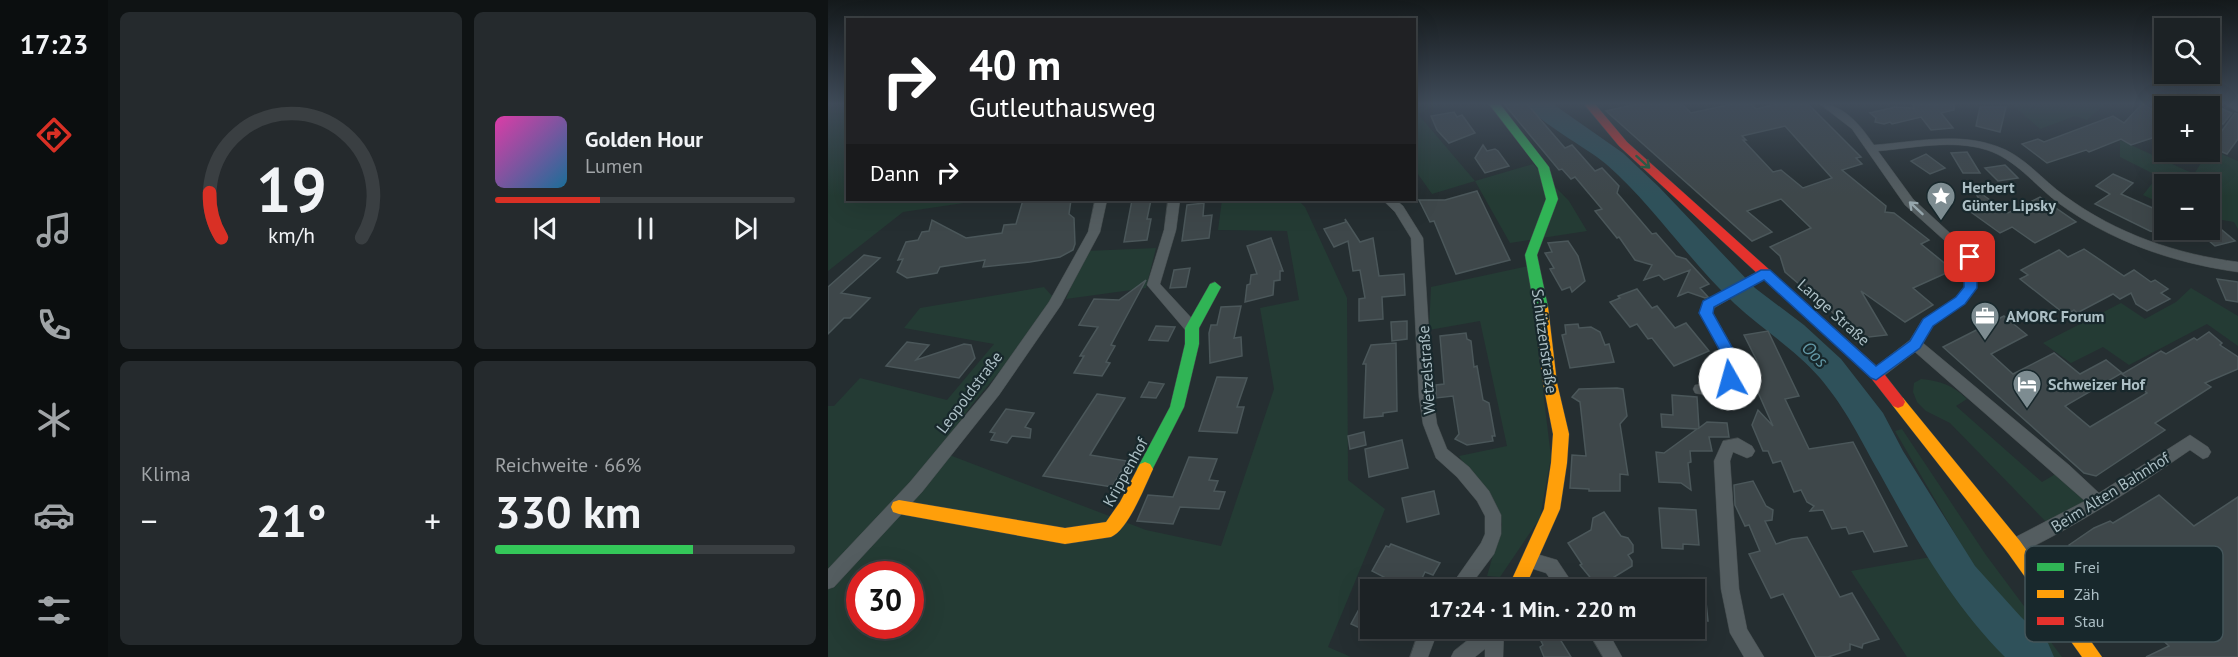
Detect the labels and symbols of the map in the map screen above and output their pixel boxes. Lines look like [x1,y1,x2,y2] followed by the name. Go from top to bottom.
[1636,155,1651,169] one-way arrow
[1962,177,2056,215] place label: Herbert Günter Lipsky
[1925,180,1957,222] place icon: Herbert Günter Lipsky
[1909,201,1924,215] one-way arrow
[1944,231,1995,282] pin
[1794,274,1874,350] street label: Lange Straße
[1528,287,1562,395] street label: Schützenstraße
[1969,300,2001,342] office icon: AMORC Forum
[2006,306,2105,326] place label: AMORC Forum
[1413,325,1439,415] street label: Wetzelstraße
[1797,336,1834,373] water label: Oos
[932,347,1006,437] street label: Leopoldstraße
[1698,347,1762,411] position arrow
[2011,368,2043,410] hotel icon: Schweizer Hof
[2048,374,2146,394] place label: Schweizer Hof
[1098,433,1152,510] street label: Krippenhof
[2047,447,2174,537] street label: Beim Alten Bahnhof
[2025,546,2223,642] legend
[2074,557,2100,577] text: Frei
[846,561,924,639] speed limit sign: 30
[2074,584,2099,604] text: Zäh
[2074,611,2104,631] text: Stau

